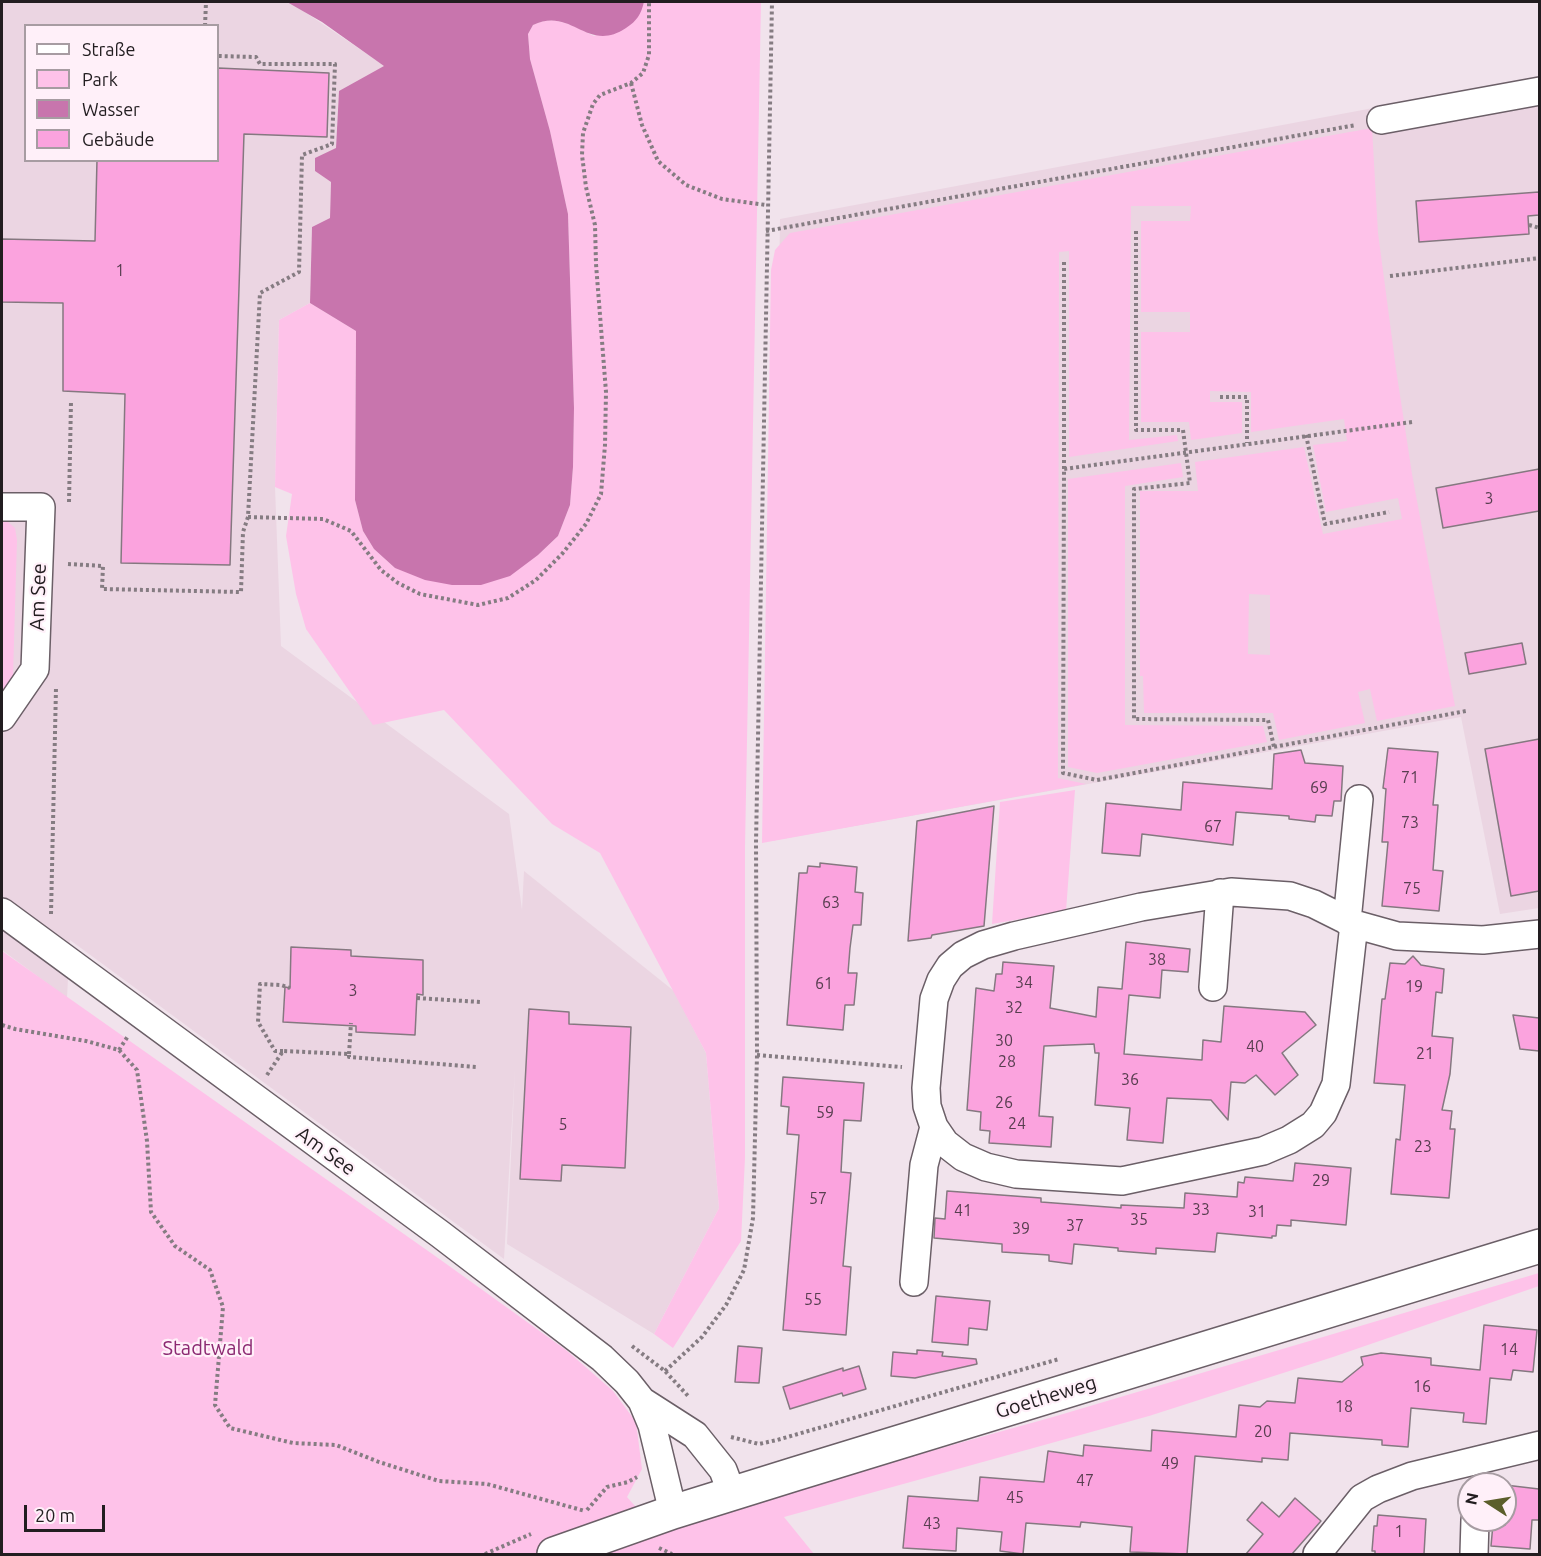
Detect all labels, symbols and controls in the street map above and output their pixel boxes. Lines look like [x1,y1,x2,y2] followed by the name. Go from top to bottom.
[24,24,219,162] legend
[82,39,135,59] text: Straße
[82,69,118,89] text: Park
[82,99,140,119] text: Wasser
[82,129,154,149] text: Gebäude
[115,261,125,281] house number: 1
[1484,489,1494,509] house number: 3
[25,563,51,631] street label: Am See
[1401,768,1419,788] house number: 71
[1310,778,1328,798] house number: 69
[1401,813,1419,833] house number: 73
[1204,817,1222,837] house number: 67
[1403,879,1421,899] house number: 75
[822,893,840,913] house number: 63
[1148,950,1166,970] house number: 38
[1015,973,1033,993] house number: 34
[815,974,833,994] house number: 61
[1405,977,1423,997] house number: 19
[348,981,358,1001] house number: 3
[1005,998,1023,1018] house number: 32
[995,1031,1013,1051] house number: 30
[1246,1037,1264,1057] house number: 40
[1416,1044,1434,1064] house number: 21
[998,1052,1016,1072] house number: 28
[1121,1070,1139,1090] house number: 36
[995,1093,1013,1113] house number: 26
[816,1103,834,1123] house number: 59
[1008,1114,1026,1134] house number: 24
[558,1115,568,1135] house number: 5
[292,1121,360,1181] street label: Am See
[1414,1137,1432,1157] house number: 23
[1312,1171,1330,1191] house number: 29
[809,1189,827,1209] house number: 57
[1192,1200,1210,1220] house number: 33
[954,1201,972,1221] house number: 41
[1248,1202,1266,1222] house number: 31
[1130,1210,1148,1230] house number: 35
[1066,1216,1084,1236] house number: 37
[1012,1219,1030,1239] house number: 39
[804,1290,822,1310] house number: 55
[163,1336,253,1360] park label: Stadtwald
[1500,1340,1518,1360] house number: 14
[993,1370,1099,1424] street label: Goetheweg
[1413,1377,1431,1397] house number: 16
[1335,1397,1353,1417] house number: 18
[1254,1422,1272,1442] house number: 20
[1161,1454,1179,1474] house number: 49
[1076,1471,1094,1491] house number: 47
[1457,1472,1517,1532] north arrow
[1006,1488,1024,1508] house number: 45
[1461,1491,1481,1506] text: N
[27,1493,108,1531] scale bar
[35,1505,75,1525] text: 20 m
[923,1514,941,1534] house number: 43
[1394,1522,1404,1542] house number: 1

